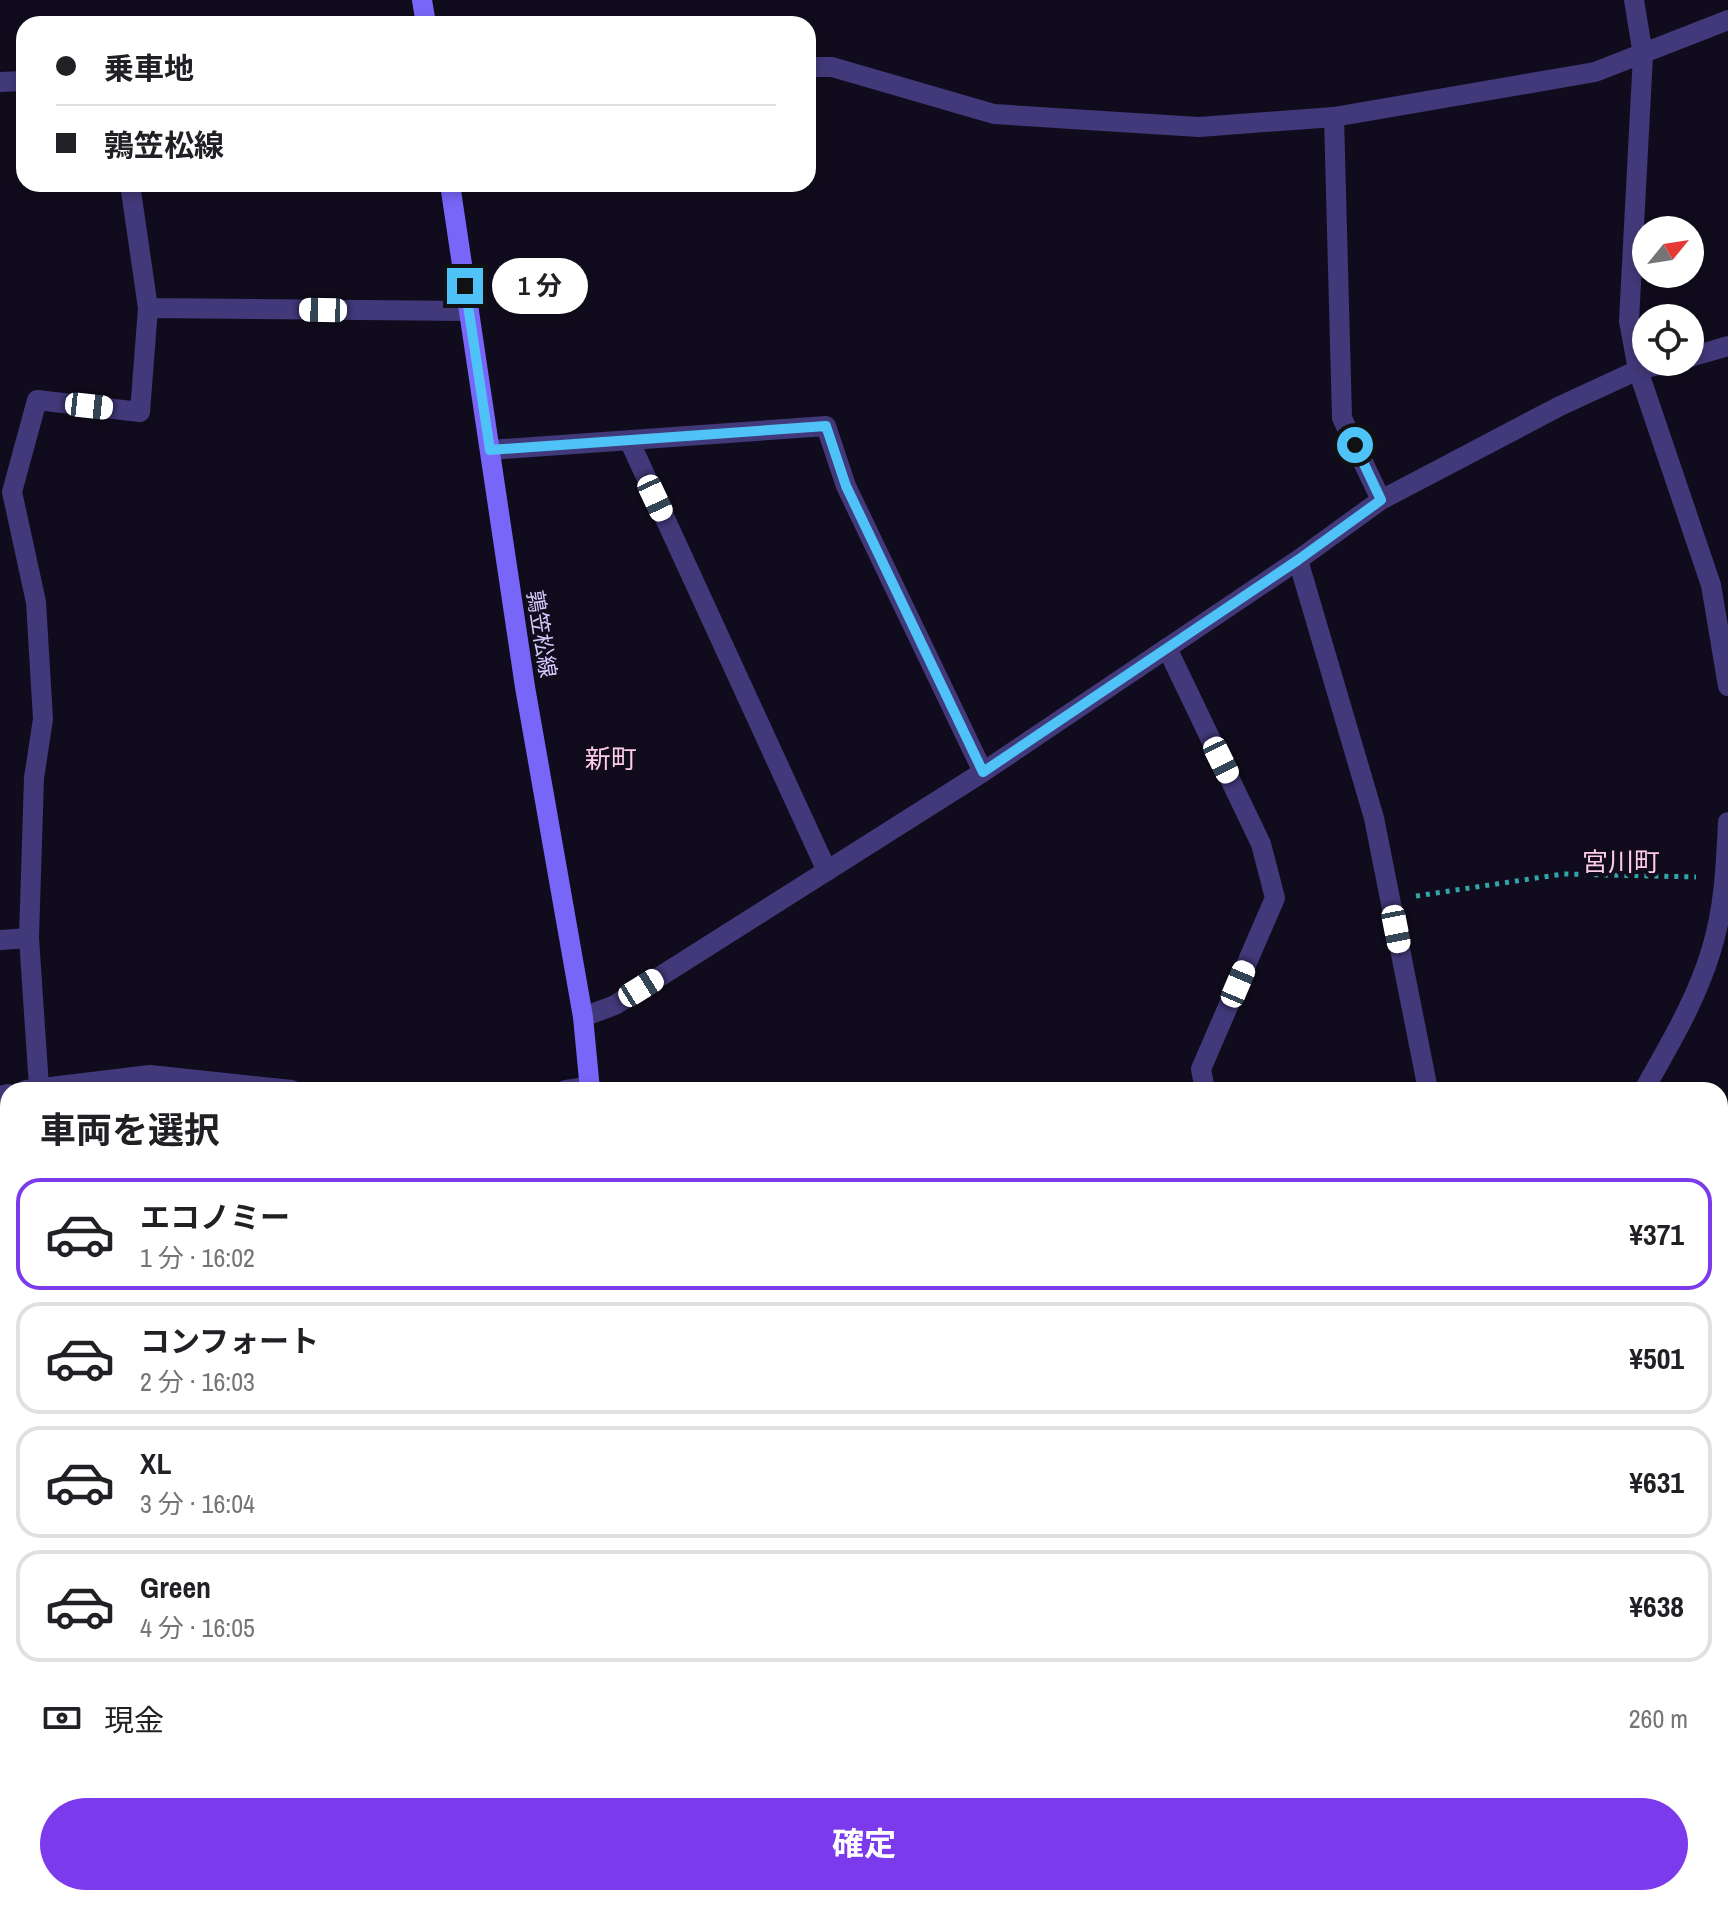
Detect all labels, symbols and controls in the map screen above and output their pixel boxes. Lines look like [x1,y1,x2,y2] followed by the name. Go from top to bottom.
[104,48,194,88] text: 乗車地
[104,125,224,165] text: 鶉笠松線
[1632,216,1704,288] north arrow
[1632,216,1704,376] map controls
[493,258,589,314] callout: 1 分
[447,268,483,304] route end
[518,268,562,303] text: 1 分
[299,298,347,322] car
[1632,304,1704,376] button: locate
[64,392,114,420] car
[1337,427,1373,463] route start
[634,471,676,525] car
[520,588,564,680] street label: 鶉笠松線
[1200,733,1242,787] car
[585,741,637,776] district label: 新町
[1582,844,1660,879] district label: 宮川町
[1380,903,1412,955] car
[1218,957,1258,1011] car
[614,965,668,1011] car
[40,1106,220,1154] text: 車両を選択
[140,1197,290,1237] text: エコノミー
[44,1198,116,1270] icon: car
[1629,1214,1684,1254] text: ¥371
[140,1240,255,1275] text: 1 分 · 16:02
[140,1321,319,1361] text: コンフォート
[44,1322,116,1394] icon: car
[1629,1338,1684,1378] text: ¥501
[140,1364,255,1399] text: 2 分 · 16:03
[140,1443,171,1483] text: XL
[44,1446,116,1518] icon: car
[1629,1462,1684,1502] text: ¥631
[140,1486,255,1521] text: 3 分 · 16:04
[140,1567,211,1607] text: Green
[44,1570,116,1642] icon: car
[1629,1586,1684,1626] text: ¥638
[140,1610,255,1645] text: 4 分 · 16:05
[40,1696,84,1740] icon: cash
[104,1700,164,1740] text: 現金
[1629,1701,1688,1736] text: 260 m
[40,1798,1688,1890] button: 確定

